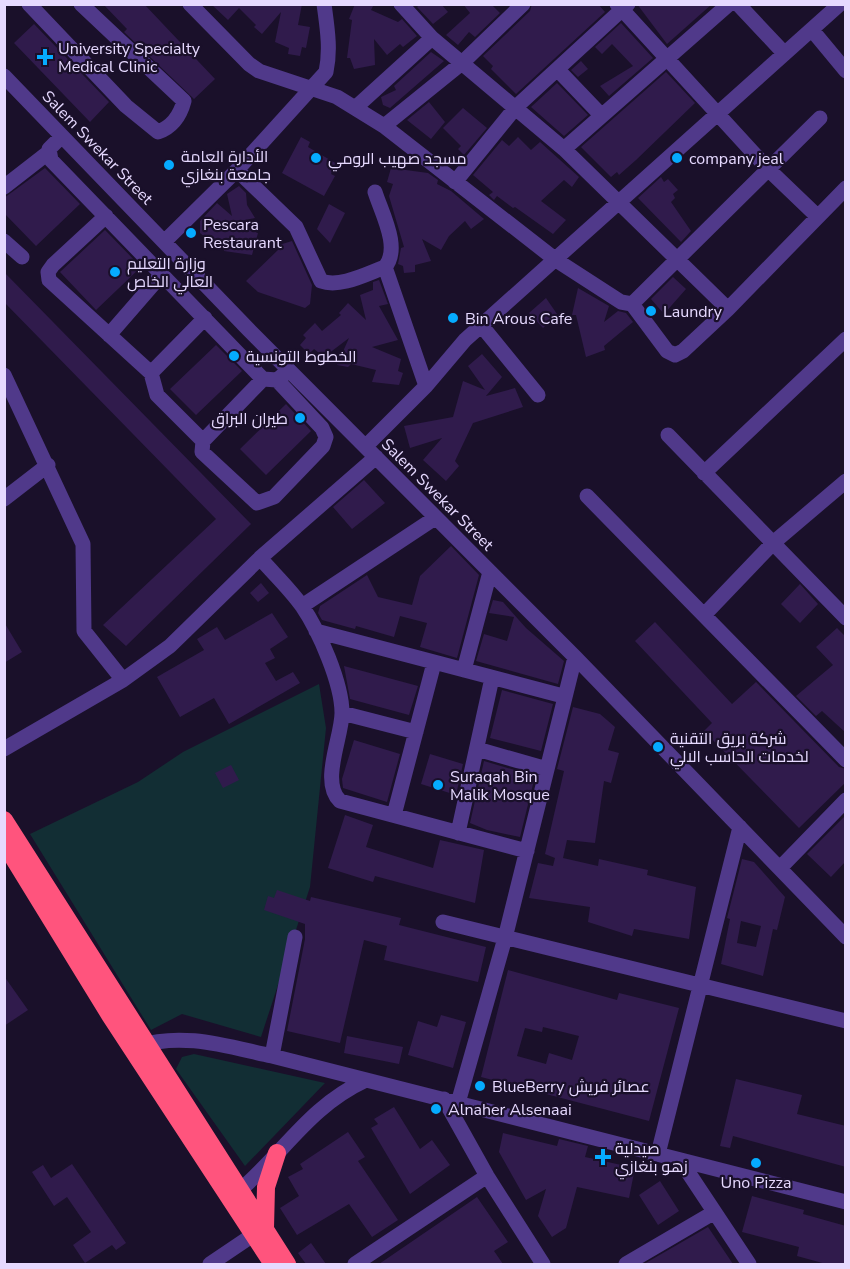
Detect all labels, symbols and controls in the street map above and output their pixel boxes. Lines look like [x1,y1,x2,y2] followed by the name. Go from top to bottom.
[58,38,201,78] place label: University Specialty Medical Clinic
[36,48,54,66] marker: University Specialty Medical Clinic
[37,86,158,210] street label: Salem Swekar Street
[181,146,271,188] place label: الأدارة العامة جامعة بنغازي
[328,148,467,172] place label: مسجد صهيب الرومي
[689,148,784,170] place label: company jeal
[309,151,323,165] marker: مسجد صهيب الرومي
[670,151,684,165] marker: company jeal
[162,158,176,172] marker: الأدارة العامة جامعة بنغازي
[203,214,282,254] place label: Pescara Restaurant
[184,226,198,240] marker: Pescara Restaurant
[127,253,213,295] place label: وزارة التعليم العالي الخاص
[108,265,122,279] marker: وزارة التعليم العالي الخاص
[663,301,723,323] place label: Laundry
[644,304,658,318] marker: Laundry
[465,308,572,330] place label: Bin Arous Cafe
[446,311,460,325] marker: Bin Arous Cafe
[246,346,357,368] place label: الخطوط التونسية
[227,349,241,363] marker: الخطوط التونسية
[211,408,288,430] place label: طيران البراق
[293,411,307,425] marker: طيران البراق
[376,434,499,556] street label: Salem Swekar Street
[670,728,809,770] place label: شركة بريق التقنية لخدمات الحاسب الالي
[651,740,665,754] marker: شركة بريق التقنية لخدمات الحاسب الالي
[450,766,550,806] place label: Suraqah Bin Malik Mosque
[431,778,445,792] marker: Suraqah Bin Malik Mosque
[492,1076,650,1098] place label: BlueBerry عصائر فريش
[473,1079,487,1093] marker: BlueBerry عصائر فريش
[448,1099,572,1121] place label: Alnaher Alsenaai
[429,1102,443,1116] marker: Alnaher Alsenaai
[615,1138,688,1180] place label: صيدلية زهو بنغازي
[596,1150,610,1164] marker: صيدلية زهو بنغازي
[749,1156,763,1170] marker: Uno Pizza
[721,1172,791,1194] place label: Uno Pizza

